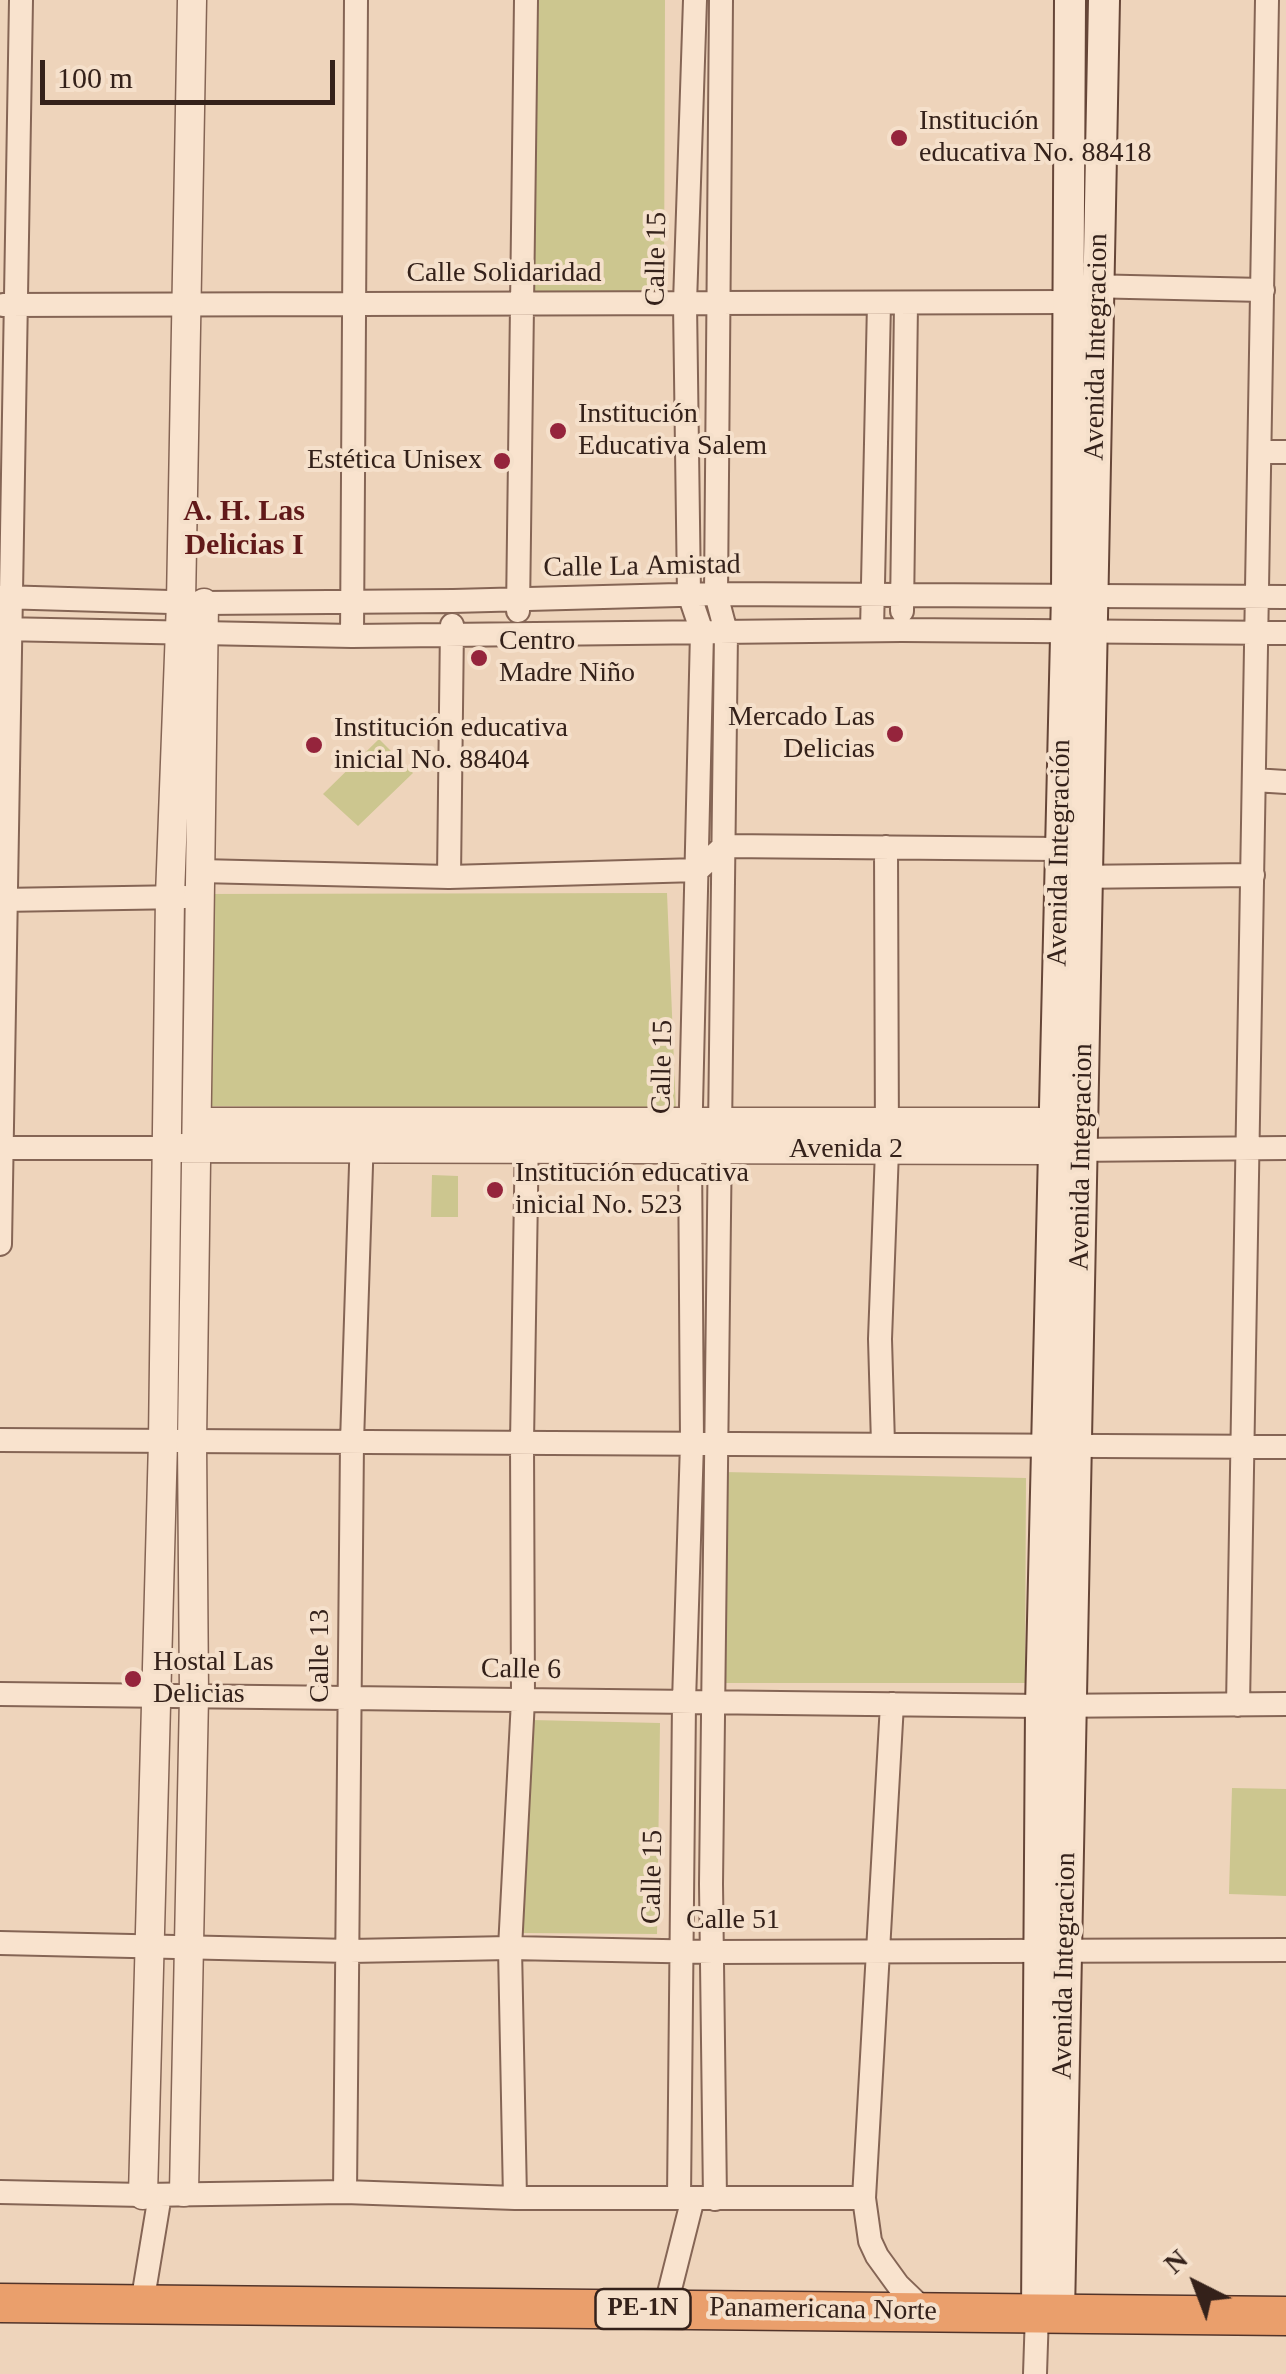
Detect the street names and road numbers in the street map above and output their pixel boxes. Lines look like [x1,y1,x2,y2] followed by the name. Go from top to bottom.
[639,212,675,306] street label: Calle 15
[1078,233,1116,461] street label: Avenida Integracion
[406,257,602,291] street label: Calle Solidaridad
[543,548,741,586] street label: Calle La Amistad
[1041,739,1079,967] street label: Avenida Integración
[645,1020,681,1114] street label: Calle 15
[1063,1043,1101,1271] street label: Avenida Integracion
[789,1133,903,1167] street label: Avenida 2
[304,1609,338,1703] street label: Calle 13
[481,1653,561,1687] street label: Calle 6
[635,1830,671,1924] street label: Calle 15
[1046,1852,1084,2080] street label: Avenida Integracion
[686,1904,780,1938] street label: Calle 51
[596,2289,690,2329] road number: PE-1N
[709,2291,937,2329] street label: Panamericana Norte

